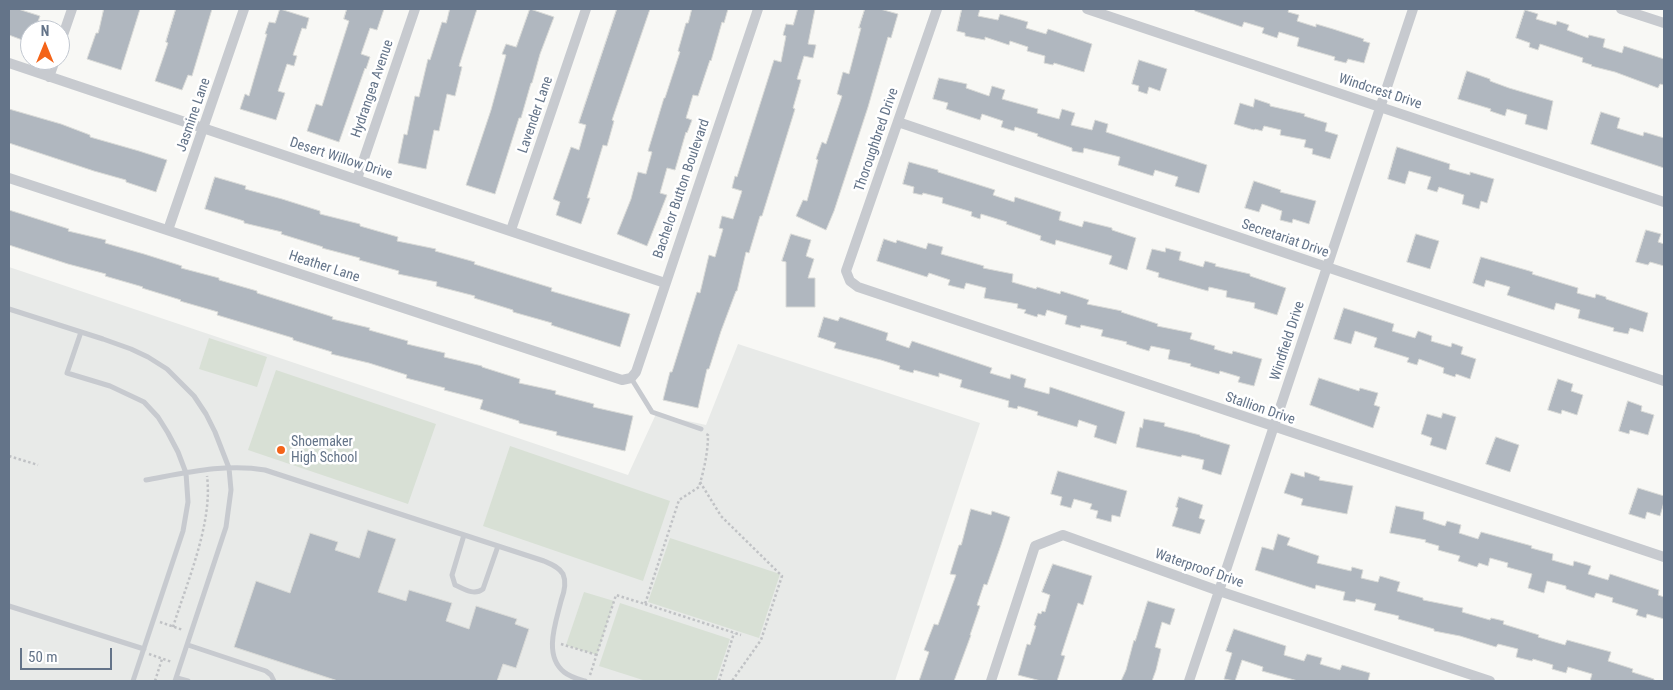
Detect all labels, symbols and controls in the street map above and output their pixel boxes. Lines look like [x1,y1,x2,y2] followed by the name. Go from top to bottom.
[20,20,70,70] north arrow
[41,23,49,39] text: N
[348,38,398,140] street label: Hydrangea Avenue
[1336,71,1424,113] street label: Windcrest Drive
[515,74,557,156] street label: Lavender Lane
[174,76,214,154] street label: Jasmine Lane
[851,86,903,194] street label: Thoroughbred Drive
[650,117,714,261] street label: Bachelor Button Boulevard
[288,134,394,184] street label: Desert Willow Drive
[1239,216,1331,262] street label: Secretariat Drive
[286,248,362,286] street label: Heather Lane
[1267,299,1309,383] street label: Windfield Drive
[1223,389,1297,429] street label: Stallion Drive
[291,434,358,467] place label: Shoemaker High School
[275,444,287,456] marker: Shoemaker High School
[1152,546,1246,592] street label: Waterproof Drive
[22,638,115,670] scale bar
[28,648,58,666] text: 50 m

